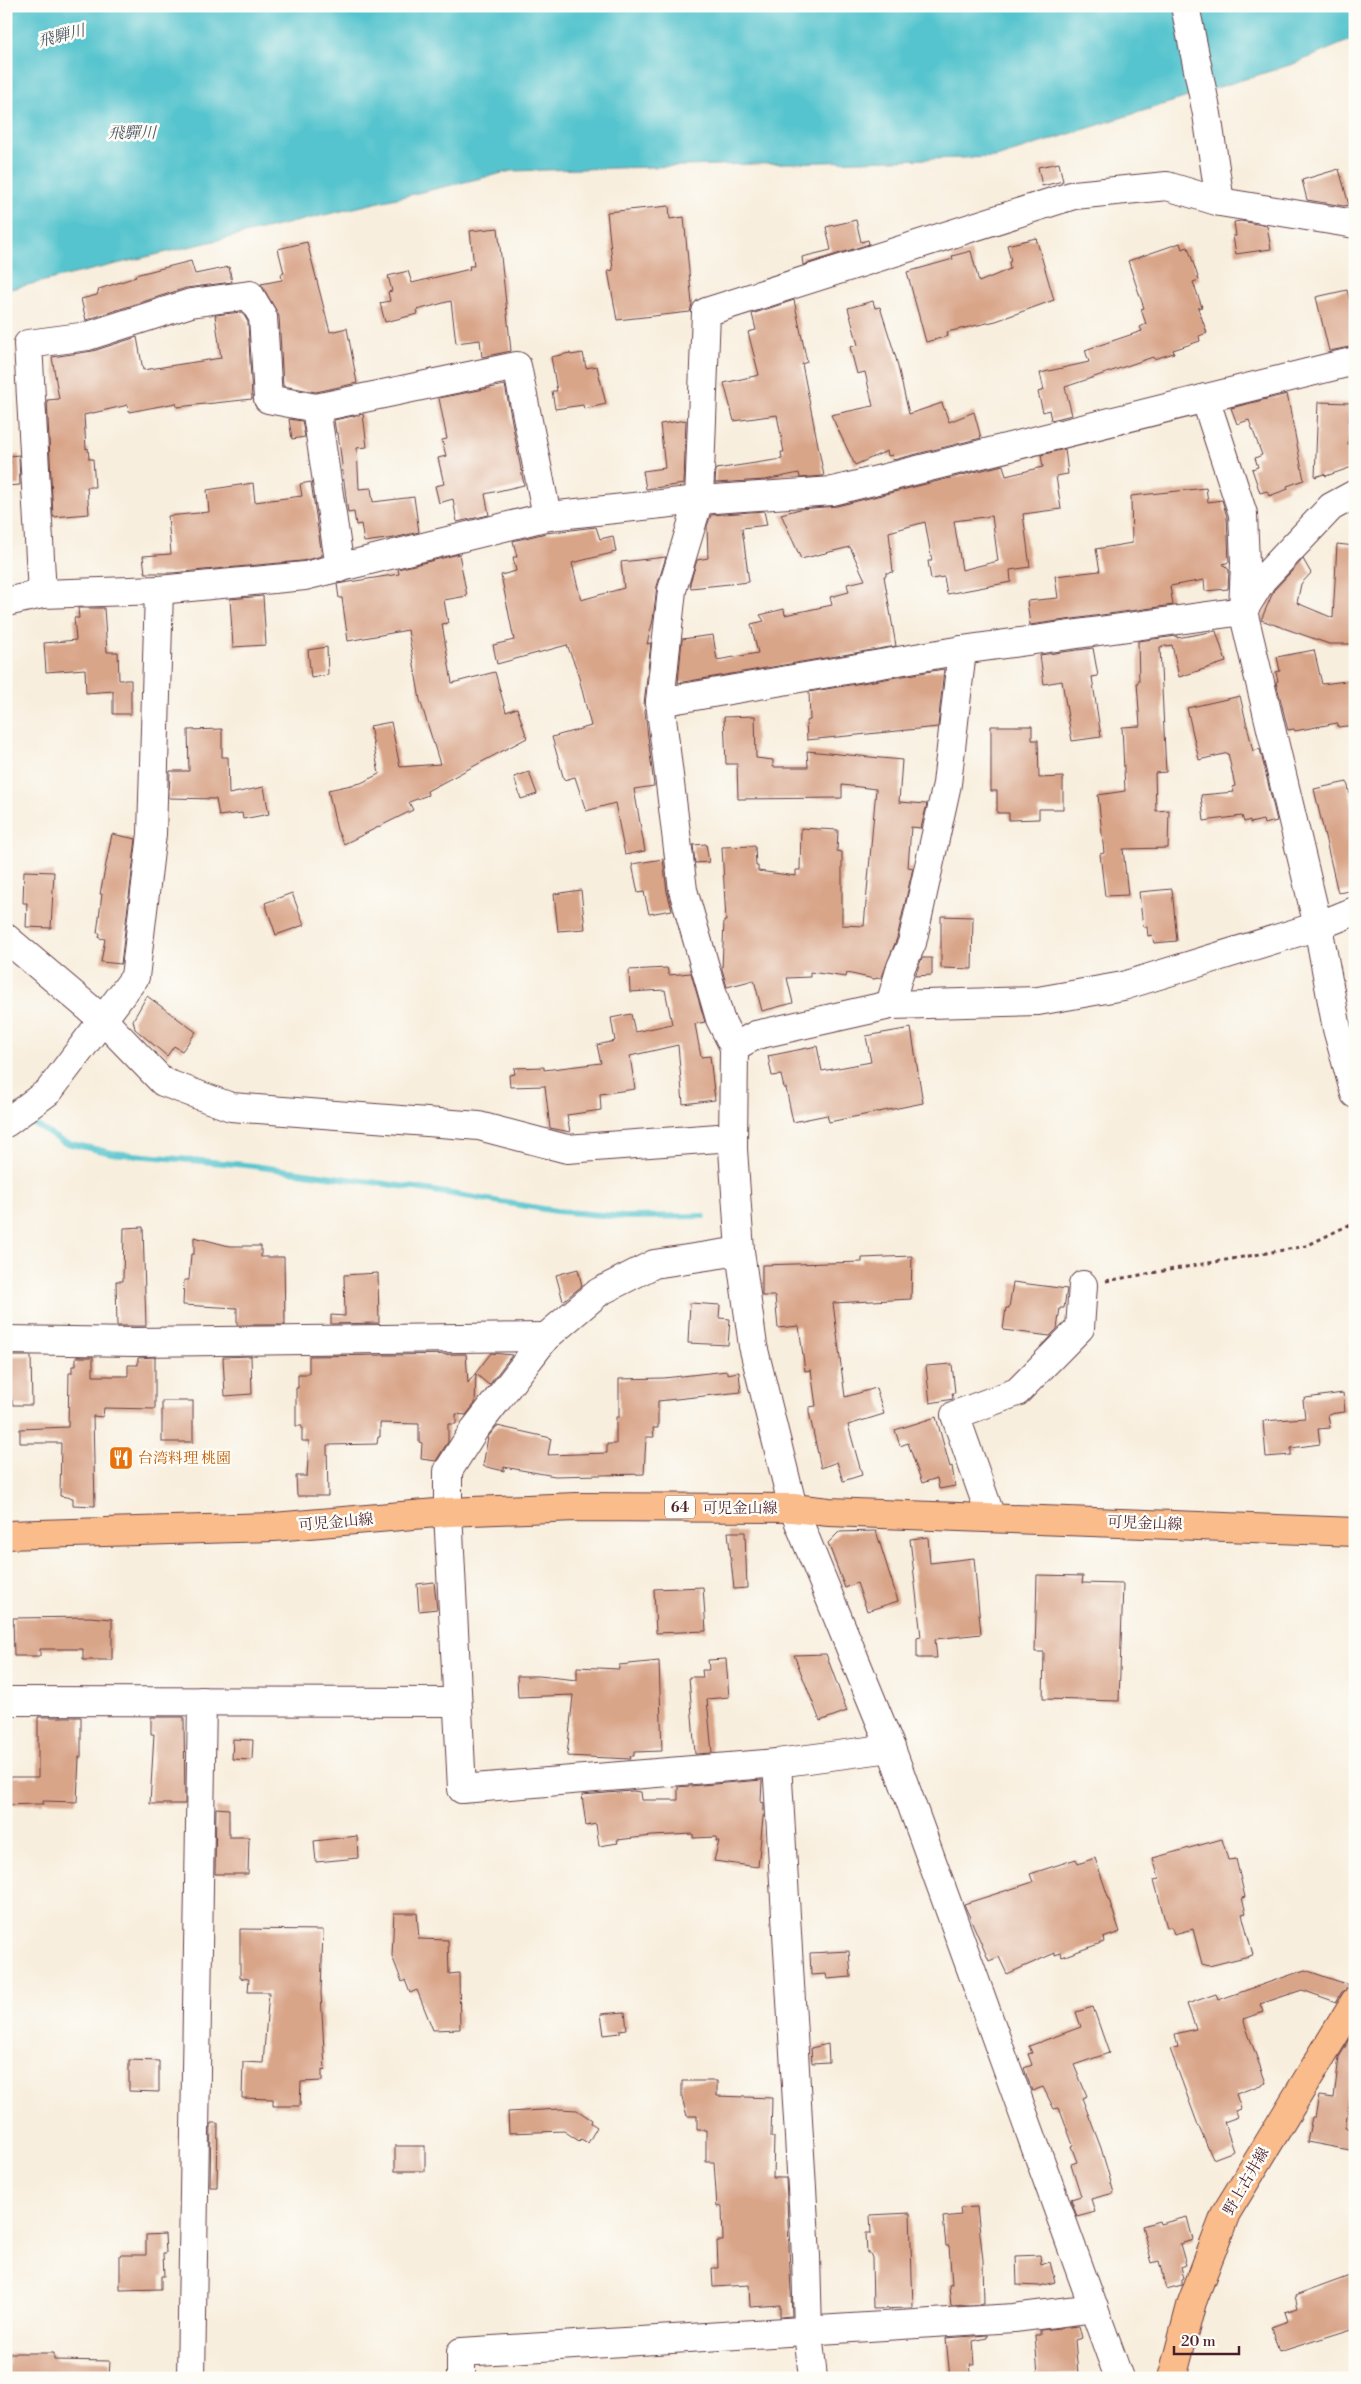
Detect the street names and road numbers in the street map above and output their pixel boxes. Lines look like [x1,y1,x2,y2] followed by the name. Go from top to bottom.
[665,1495,695,1518] road number: 64
[702,1499,778,1518] street label: 可児金山線
[298,1510,374,1535] street label: 可児金山線
[1107,1513,1183,1534] street label: 可児金山線
[1219,2144,1273,2218] street label: 野上古井線

